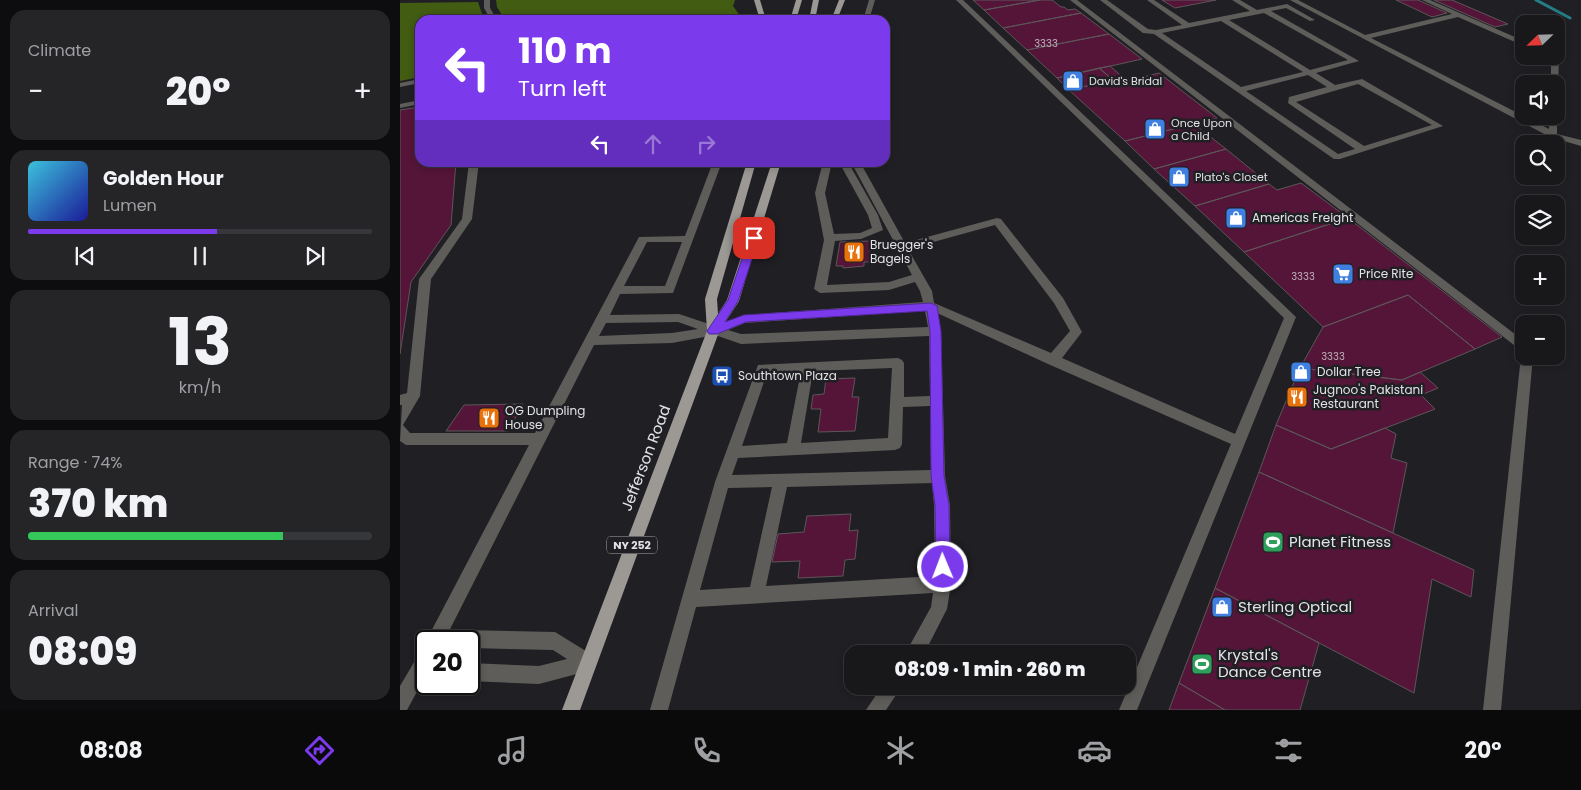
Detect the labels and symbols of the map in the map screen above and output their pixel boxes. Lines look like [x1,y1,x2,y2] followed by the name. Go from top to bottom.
[1515,15,1565,65] north arrow
[1034,36,1058,51] house number: 3333
[1061,69,1085,93] shop icon: David's Bridal
[1089,73,1162,89] place label: David's Bridal
[1171,115,1232,144] place label: Once Upon a Child
[1143,117,1167,141] shop icon: Once Upon a Child
[1167,165,1191,189] shop icon: Plato's Closet
[1195,169,1268,185] place label: Plato's Closet
[1224,206,1248,230] shop icon: Americas Freight
[1252,209,1353,226] place label: Americas Freight
[733,217,775,259] pin
[870,236,933,267] place label: Bruegger's Bagels
[842,240,866,264] restaurant icon: Bruegger's Bagels
[1331,262,1355,286] supermarket icon: Price Rite
[1359,265,1413,282] place label: Price Rite
[1291,269,1315,284] house number: 3333
[1321,349,1345,364] house number: 3333
[1289,360,1313,384] shop icon: Dollar Tree
[1317,363,1381,380] place label: Dollar Tree
[710,364,734,388] bus stop icon: Southtown Plaza
[738,367,837,384] place label: Southtown Plaza
[1313,381,1423,412] place label: Jugnoo's Pakistani Restaurant
[1285,385,1309,409] restaurant icon: Jugnoo's Pakistani Restaurant
[505,402,585,433] place label: OG Dumpling House
[616,402,675,514] street label: Jefferson Road
[477,406,501,430] restaurant icon: OG Dumpling House
[1261,530,1285,554] sports icon: Planet Fitness
[1289,531,1391,552] place label: Planet Fitness
[607,536,657,554] road number: NY 252
[916,540,968,592] position arrow
[1210,595,1234,619] shop icon: Sterling Optical
[1238,596,1352,617] place label: Sterling Optical
[415,630,480,695] speed limit sign: 20
[1218,644,1322,682] place label: Krystal's Dance Centre
[1190,652,1214,676] sports icon: Krystal's Dance Centre

